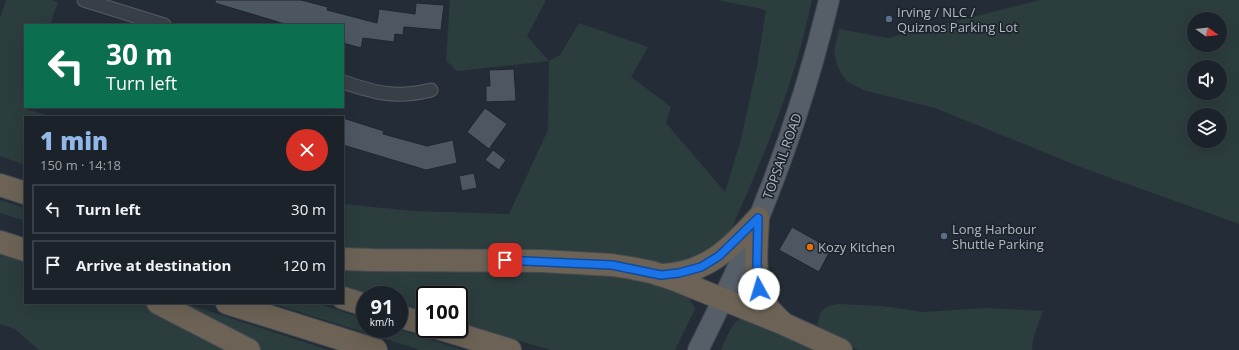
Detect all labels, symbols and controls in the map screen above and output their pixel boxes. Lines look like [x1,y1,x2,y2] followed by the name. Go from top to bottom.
[897,3,1018,36] place label: Irving / NLC / Quiznos Parking Lot
[1187,12,1227,52] north arrow
[1187,12,1227,148] map controls
[884,14,894,24] marker: Irving / NLC / Quiznos Parking Lot
[106,35,173,73] text: 30 m
[40,40,92,92] icon: left
[1187,60,1227,100] button: sound
[106,71,177,95] text: Turn left
[1187,108,1227,148] button: layers
[758,111,806,201] street label: TOPSAIL ROAD
[40,124,108,157] text: 1 min
[286,129,328,171] button: close
[40,156,121,174] text: 150 m · 14:18
[42,198,64,220] icon: left
[76,199,141,219] text: Turn left
[291,199,326,219] text: 30 m
[952,220,1044,253] place label: Long Harbour Shuttle Parking
[939,231,949,241] marker: Long Harbour Shuttle Parking
[818,238,895,256] place label: Kozy Kitchen
[805,242,815,252] marker: Kozy Kitchen
[488,243,522,277] pin
[494,249,516,271] icon: arrive
[42,254,64,276] icon: arrive
[76,255,231,275] text: Arrive at destination
[282,255,326,275] text: 120 m
[738,268,780,310] position arrow
[416,286,468,338] speed limit sign: 100
[371,293,393,320] text: 91
[370,315,394,329] text: km/h

